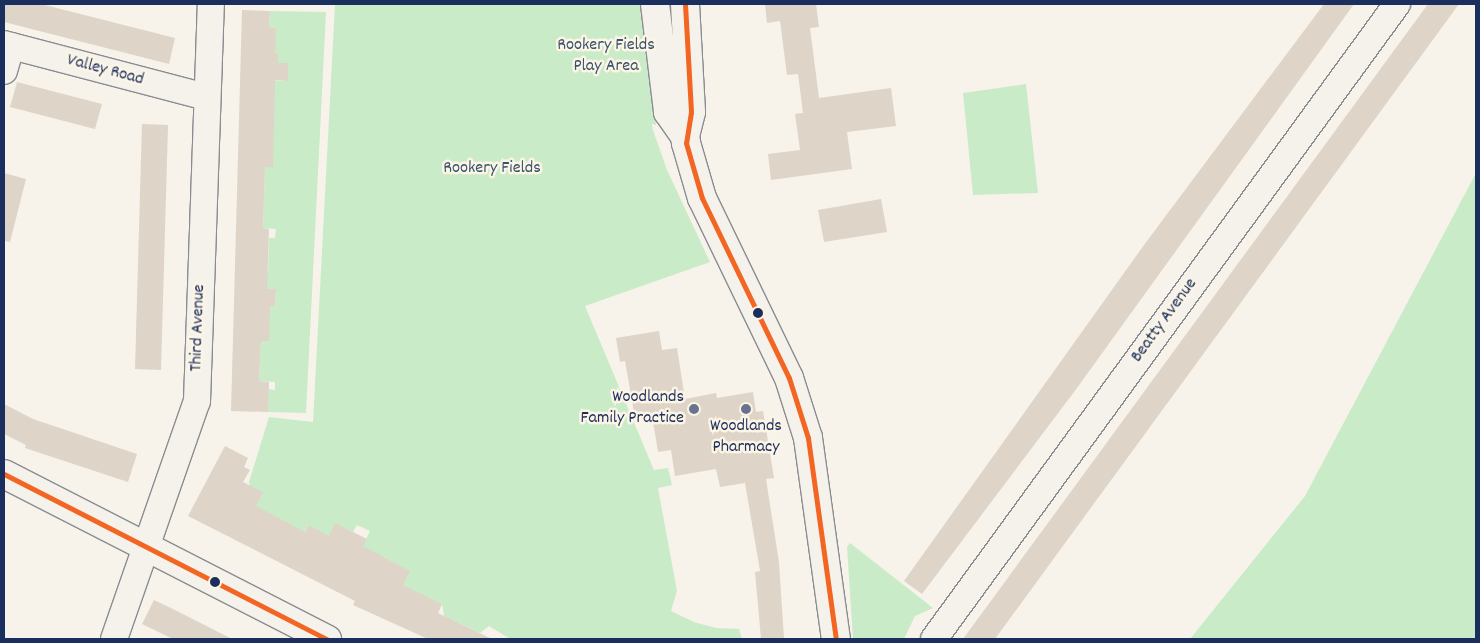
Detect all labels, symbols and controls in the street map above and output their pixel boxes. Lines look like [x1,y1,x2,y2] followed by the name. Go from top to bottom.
[557,36,655,78] park label: Rookery Fields Play Area
[64,50,146,92] street label: Valley Road
[443,158,541,180] park label: Rookery Fields
[1127,275,1203,367] street label: Beatty Avenue
[187,284,211,372] street label: Third Avenue
[753,308,763,318] unlabelled marker
[581,388,684,430] place label: Woodlands Family Practice
[688,403,700,415] marker: Woodlands Family Practice
[740,403,752,415] marker: Woodlands Pharmacy
[710,417,782,459] place label: Woodlands Pharmacy
[210,577,220,587] unlabelled marker

